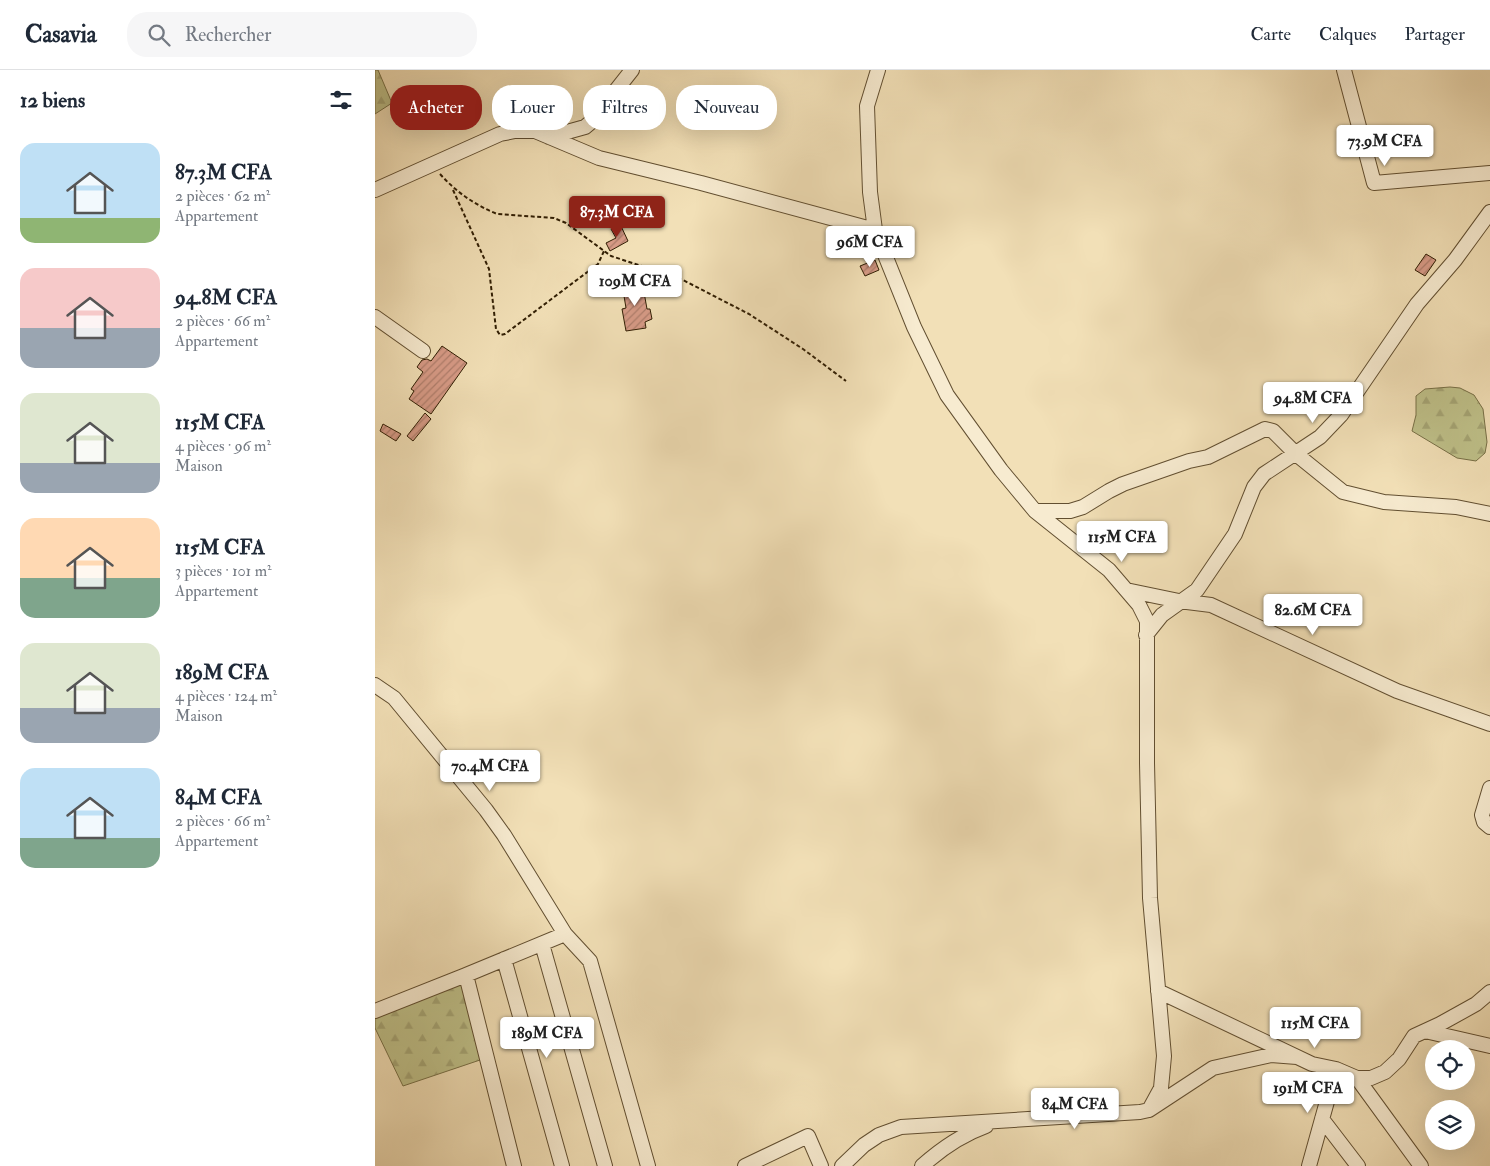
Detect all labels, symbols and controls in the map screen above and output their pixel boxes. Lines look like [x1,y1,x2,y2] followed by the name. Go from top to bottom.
[127,12,477,57] search box
[25,19,97,50] text: Casavia
[145,21,173,49] icon: search
[185,23,271,47] text: Rechercher
[1250,23,1291,46] text: Carte
[1319,23,1376,46] text: Calques
[1404,23,1465,46] text: Partager
[390,85,482,130] chip: Acheter
[492,85,573,130] chip: Louer
[583,85,666,130] chip: Filtres
[676,85,777,130] chip: Nouveau
[327,86,355,114] icon: filters
[20,87,85,114] text: 12 biens
[1328,124,1442,167] pin: 73.9M CFA
[1347,131,1423,151] text: 73.9M CFA
[175,159,272,186] text: 87.3M CFA
[60,163,120,223] icon: home
[175,186,270,206] text: 2 pièces · 62 m²
[560,196,674,238] pin: 87.3M CFA
[580,202,654,222] text: 87.3M CFA
[175,206,258,226] text: Appartement
[824,226,916,268] pin: 96M CFA
[837,232,903,252] text: 96M CFA
[583,264,687,307] pin: 109M CFA
[599,271,671,291] text: 109M CFA
[175,284,277,311] text: 94.8M CFA
[60,288,120,348] icon: home
[175,311,270,331] text: 2 pièces · 66 m²
[175,331,258,351] text: Appartement
[1256,382,1370,424] pin: 94.8M CFA
[1274,388,1352,408] text: 94.8M CFA
[175,409,265,436] text: 115M CFA
[60,413,120,473] icon: home
[175,436,271,456] text: 4 pièces · 96 m²
[175,456,223,476] text: Maison
[1070,520,1174,563] pin: 115M CFA
[1088,527,1156,547] text: 115M CFA
[175,534,265,561] text: 115M CFA
[60,538,120,598] icon: home
[175,561,272,581] text: 3 pièces · 101 m²
[175,581,258,601] text: Appartement
[1256,594,1370,636] pin: 82.6M CFA
[1274,600,1352,620] text: 82.6M CFA
[175,659,269,686] text: 189M CFA
[60,663,120,723] icon: home
[175,686,277,706] text: 4 pièces · 124 m²
[175,706,223,726] text: Maison
[433,750,547,792] pin: 70.4M CFA
[451,756,529,776] text: 70.4M CFA
[175,784,262,811] text: 84M CFA
[60,788,120,848] icon: home
[175,811,270,831] text: 2 pièces · 66 m²
[175,831,258,851] text: Appartement
[1263,1006,1367,1049] pin: 115M CFA
[1281,1013,1349,1033] text: 115M CFA
[495,1016,599,1059] pin: 189M CFA
[511,1023,583,1043] text: 189M CFA
[1425,1040,1475,1150] map controls
[1425,1040,1475,1090] button: locate
[1256,1072,1360,1114] pin: 191M CFA
[1273,1078,1343,1098] text: 191M CFA
[1029,1088,1121,1130] pin: 84M CFA
[1042,1094,1108,1114] text: 84M CFA
[1425,1100,1475,1150] button: layers

